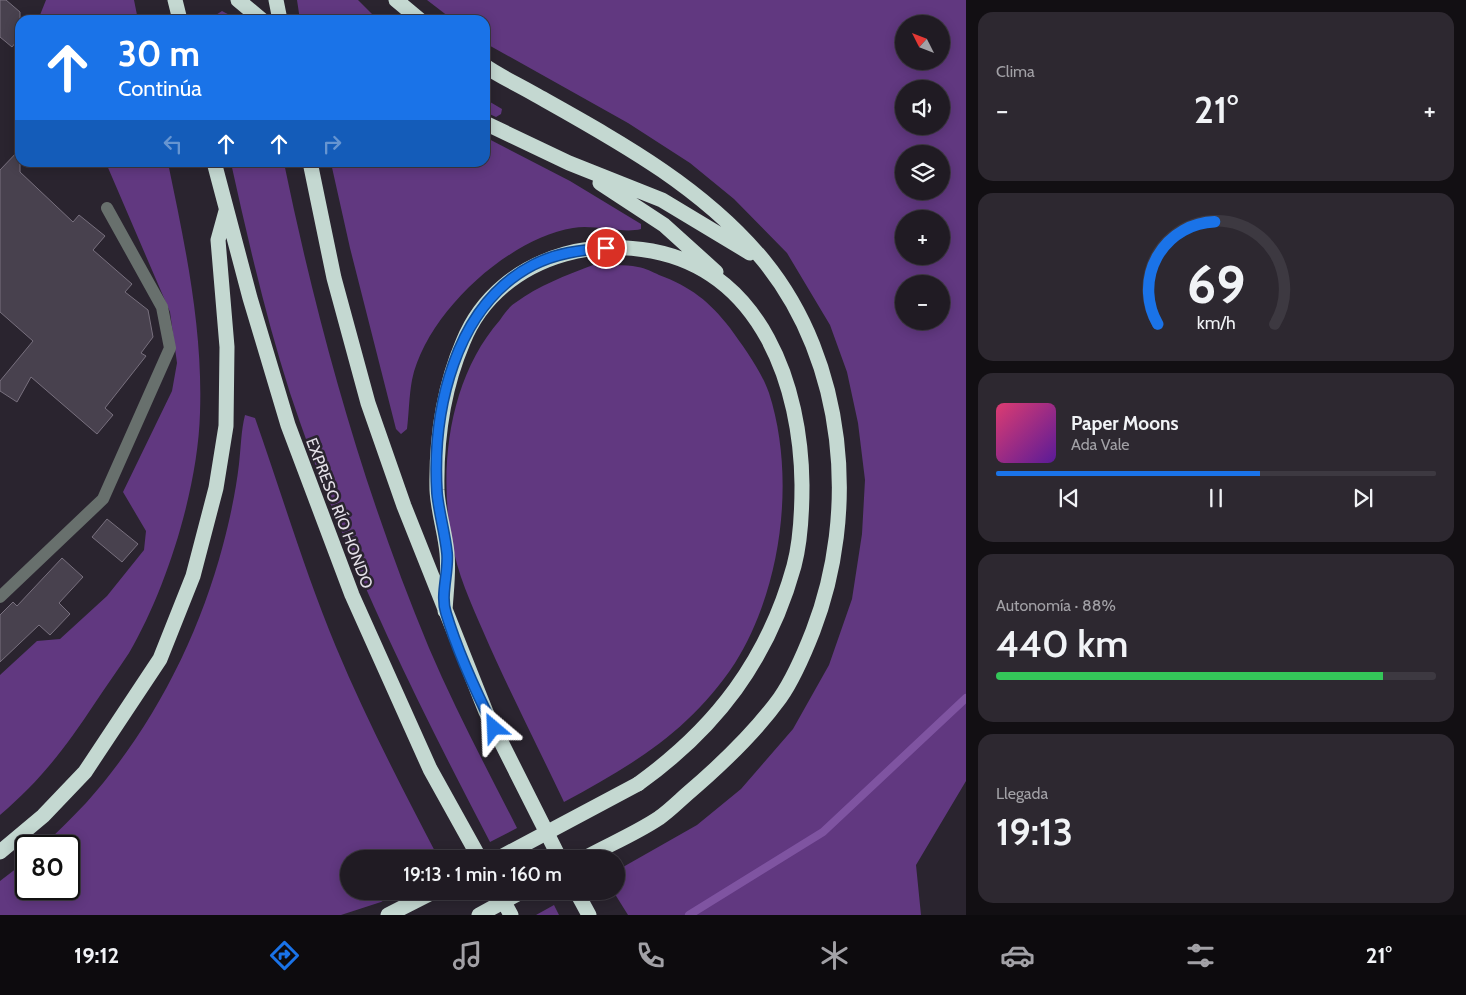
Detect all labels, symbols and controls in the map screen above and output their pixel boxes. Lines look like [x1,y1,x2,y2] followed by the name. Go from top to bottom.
[895,15,950,70] north arrow
[895,15,950,330] map controls
[118,32,200,75] text: 30 m
[35,35,100,100] icon: ahead
[996,62,1035,81] text: Clima
[118,75,202,102] text: Continúa
[895,80,950,135] button: sound
[1194,86,1238,133] text: 21°
[996,93,1008,127] text: −
[1424,93,1436,127] text: +
[159,130,187,158] icon: left
[212,130,240,158] icon: ahead
[265,130,293,158] icon: ahead
[318,130,346,158] icon: right
[895,145,950,200] button: layers
[895,210,950,265] button: +
[585,227,627,269] pin
[592,234,620,262] icon: arrive
[1187,253,1245,316] text: 69
[895,275,950,330] button: −
[1196,312,1236,333] text: km/h
[1071,412,1179,435] text: Paper Moons
[302,435,377,591] street label: EXPRESO RÍO HONDO
[1071,435,1130,454] text: Ada Vale
[1055,484,1083,512] icon: previous
[1202,484,1230,512] icon: pause
[1349,484,1377,512] icon: next
[996,596,1116,615] text: Autonomía · 88%
[996,620,1128,667] text: 440 km
[467,701,519,753] position arrow
[996,784,1048,803] text: Llegada
[996,808,1073,855] text: 19:13
[15,835,80,900] speed limit sign: 80
[403,863,562,886] text: 19:13 · 1 min · 160 m
[267,938,302,973] icon: directions
[450,938,485,973] icon: music
[633,938,668,973] icon: phone
[817,938,852,973] icon: climate
[1000,938,1035,973] icon: car
[1183,938,1218,973] icon: filters
[74,942,119,969] text: 19:12
[1366,942,1392,969] text: 21°

